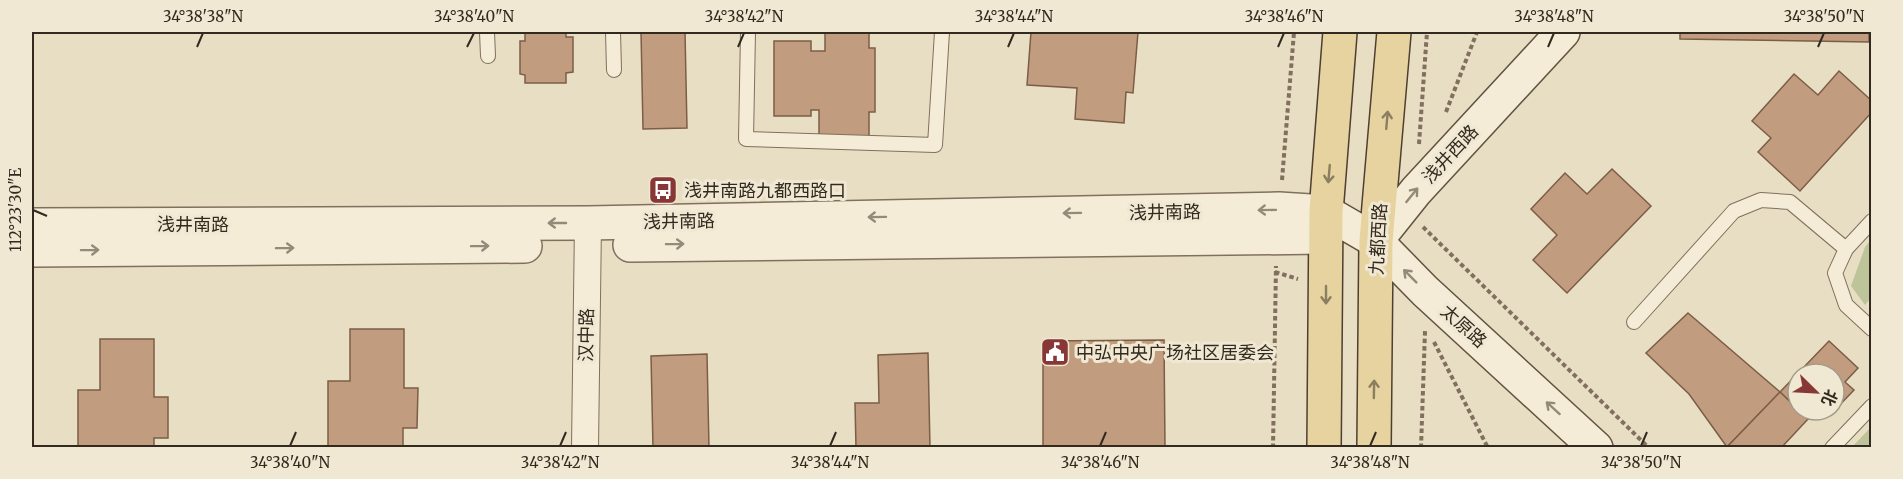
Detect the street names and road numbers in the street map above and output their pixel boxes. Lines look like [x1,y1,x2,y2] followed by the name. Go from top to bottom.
[1417,120,1483,188] street label: 浅井西路
[1129,200,1201,224] street label: 浅井南路
[1365,202,1391,276] street label: 九都西路
[643,209,715,233] street label: 浅井南路
[157,213,229,236] street label: 浅井南路
[1436,299,1492,353] street label: 太原路
[574,308,598,362] street label: 汉中路

